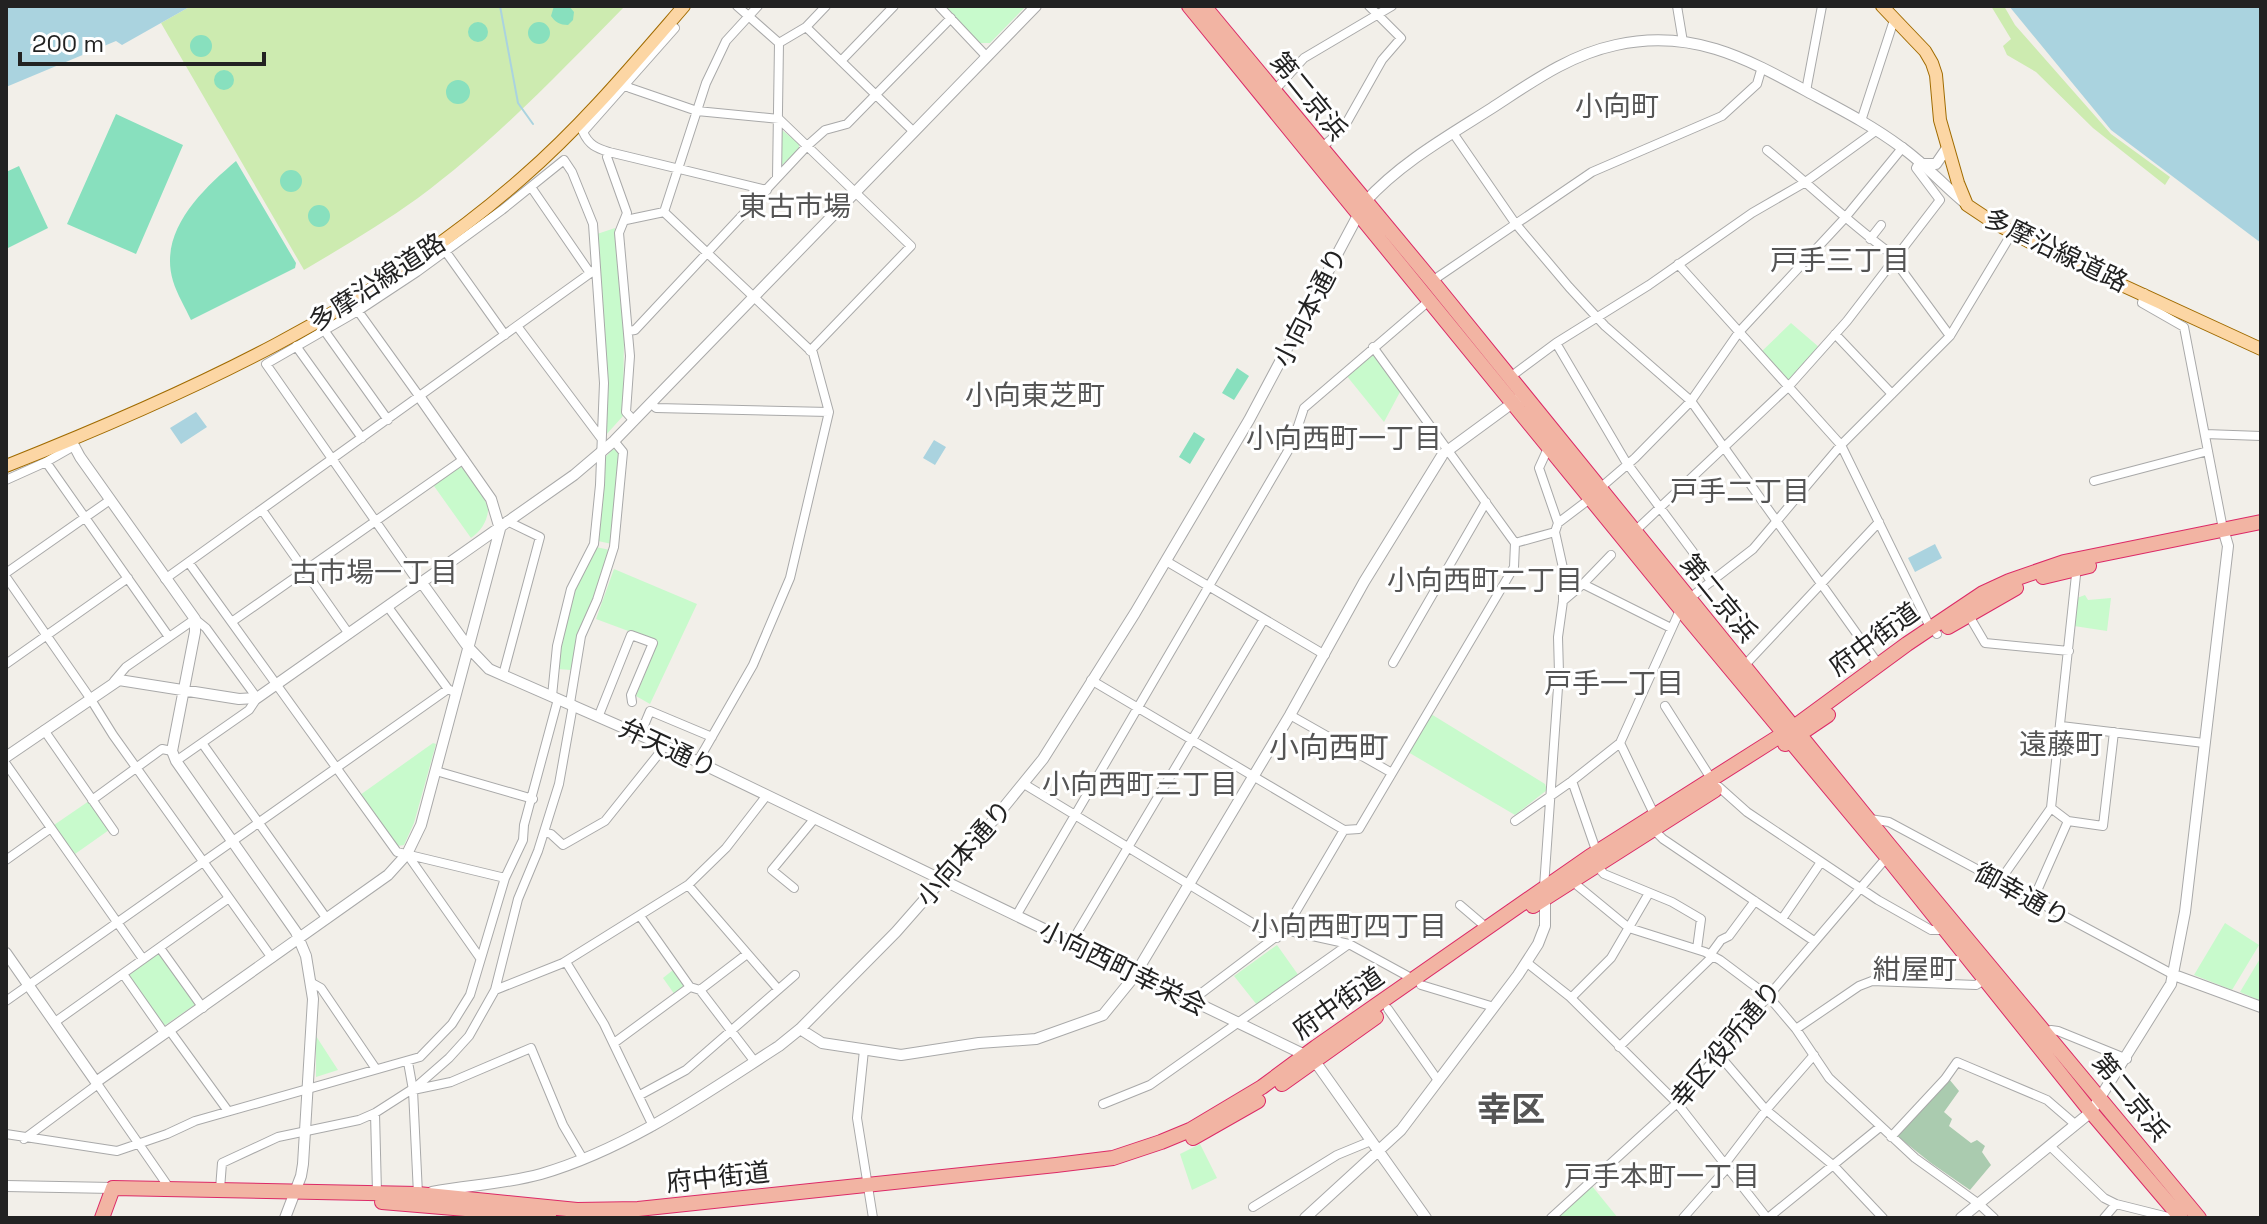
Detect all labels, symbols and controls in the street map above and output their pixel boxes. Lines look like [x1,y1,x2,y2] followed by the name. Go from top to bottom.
[20,16,264,66] scale bar
[32,28,104,59] text: 200 m
[1263,45,1355,147] street label: 第二京浜
[1575,88,1659,124] district label: 小向町
[739,188,851,224] district label: 東古市場
[1978,201,2134,299] street label: 多摩沿線道路
[302,225,452,339] street label: 多摩沿線道路
[1265,241,1355,373] street label: 小向本通り
[1770,242,1910,278] district label: 戸手三丁目
[965,377,1105,413] district label: 小向東芝町
[1246,420,1442,456] district label: 小向西町一丁目
[1670,473,1810,509] district label: 戸手二丁目
[1673,547,1765,649] street label: 第二京浜
[290,554,458,590] district label: 古市場一丁目
[1387,562,1583,598] district label: 小向西町二丁目
[1822,595,1926,683] street label: 府中街道
[1544,665,1684,701] district label: 戸手一丁目
[614,711,722,785] street label: 弁天通り
[2019,726,2103,762] district label: 遠藤町
[1269,728,1389,767] district label: 小向西町
[1042,766,1238,802] district label: 小向西町三丁目
[909,793,1019,913] street label: 小向本通り
[1968,855,2076,935] street label: 御幸通り
[1251,908,1447,944] district label: 小向西町四丁目
[1034,913,1212,1023] street label: 小向西町幸栄会
[1873,951,1957,987] district label: 紺屋町
[1286,959,1390,1047] street label: 府中街道
[1663,973,1789,1115] street label: 幸区役所通り
[2085,1046,2177,1148] street label: 第二京浜
[1477,1088,1545,1131] district label: 幸区
[665,1155,771,1199] street label: 府中街道
[1564,1158,1760,1194] district label: 戸手本町一丁目

